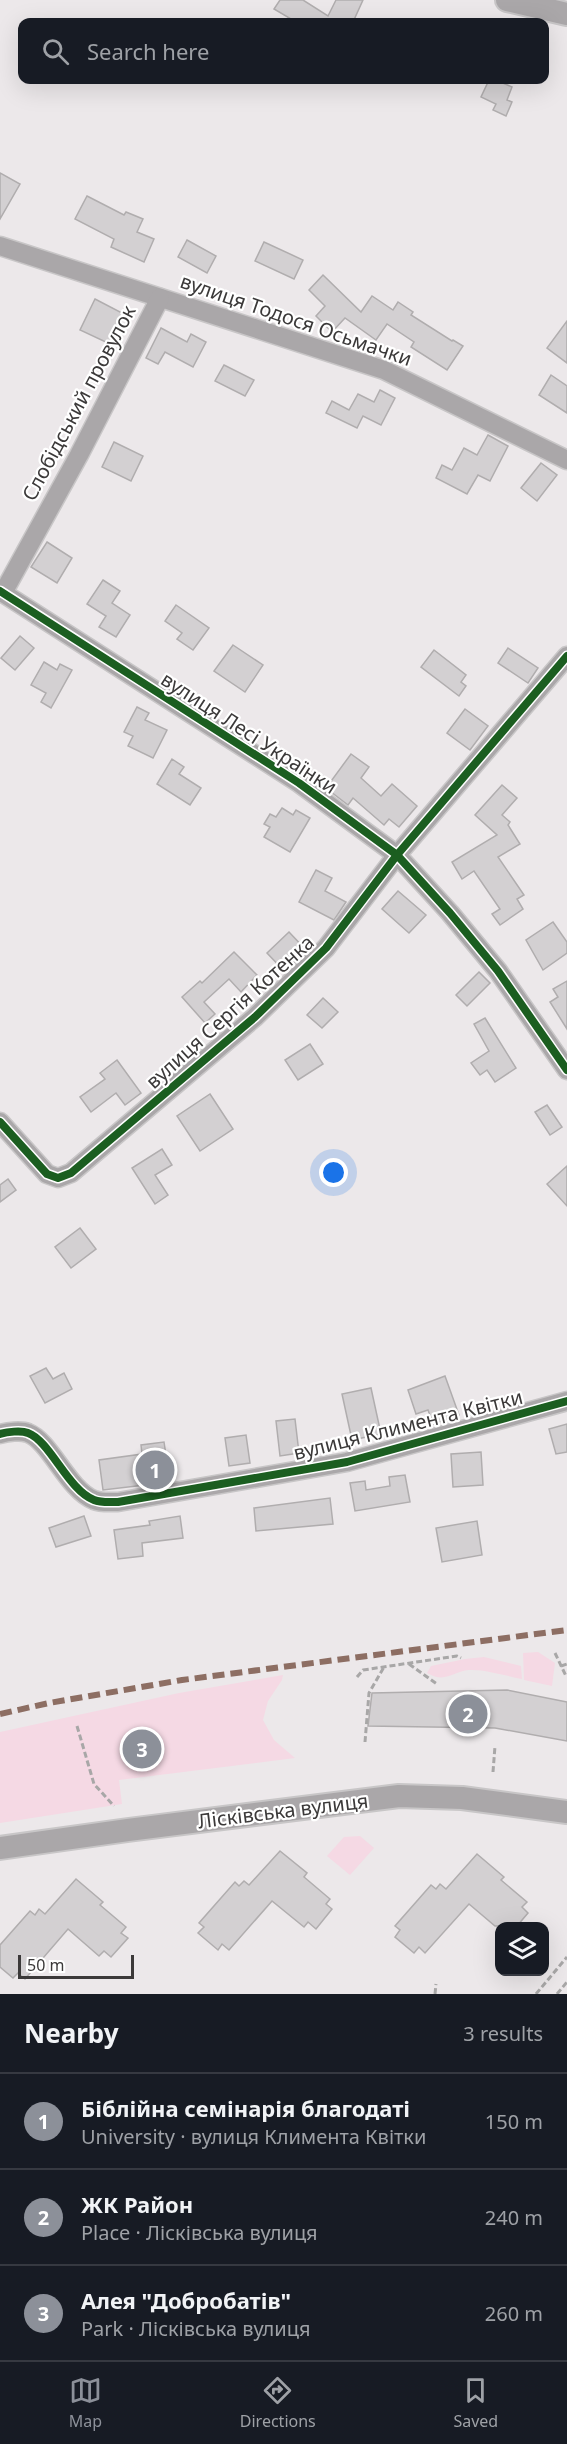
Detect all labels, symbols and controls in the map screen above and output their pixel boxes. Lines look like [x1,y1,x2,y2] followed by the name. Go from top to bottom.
[18,18,549,84] search box
[39,35,72,68] icon: search
[87,36,209,66] text: Search here
[177,267,415,372] street label: вулиця Тодося Осьмачки
[16,300,142,505] street label: Слобідський провулок
[156,665,343,800] street label: вулиця Лесі Українки
[140,929,320,1094] street label: вулиця Сергія Котенка
[319,1158,348,1187] your location
[290,1383,525,1466] street label: вулиця Климента Квітки
[136,1448,174,1492] pin: 1
[448,1692,488,1736] pin: 2
[122,1726,162,1772] pin: 3
[196,1787,370,1834] street label: Лісківська вулиця
[495,1922,549,1976] map controls
[495,1922,549,1976] button: layers
[18,1952,134,1980] scale bar
[27,1954,64,1976] text: 50 m
[24,2015,119,2051] text: Nearby
[463,2020,543,2047] text: 3 results
[81,2093,410,2123] text: Біблійна семінарія благодаті
[38,2108,49,2135] text: 1
[485,2108,543,2135] text: 150 m
[81,2123,426,2150] text: University · вулиця Климента Квітки
[81,2189,193,2219] text: ЖК Район
[38,2204,49,2231] text: 2
[485,2204,543,2231] text: 240 m
[81,2219,318,2246] text: Place · Лісківська вулиця
[81,2285,291,2315] text: Алея "Добробатів"
[38,2300,49,2327] text: 3
[485,2300,543,2327] text: 260 m
[81,2315,311,2342] text: Park · Лісківська вулиця
[69,2374,102,2432] tab: Map
[240,2374,316,2432] tab: Directions
[453,2374,498,2432] tab: Saved

